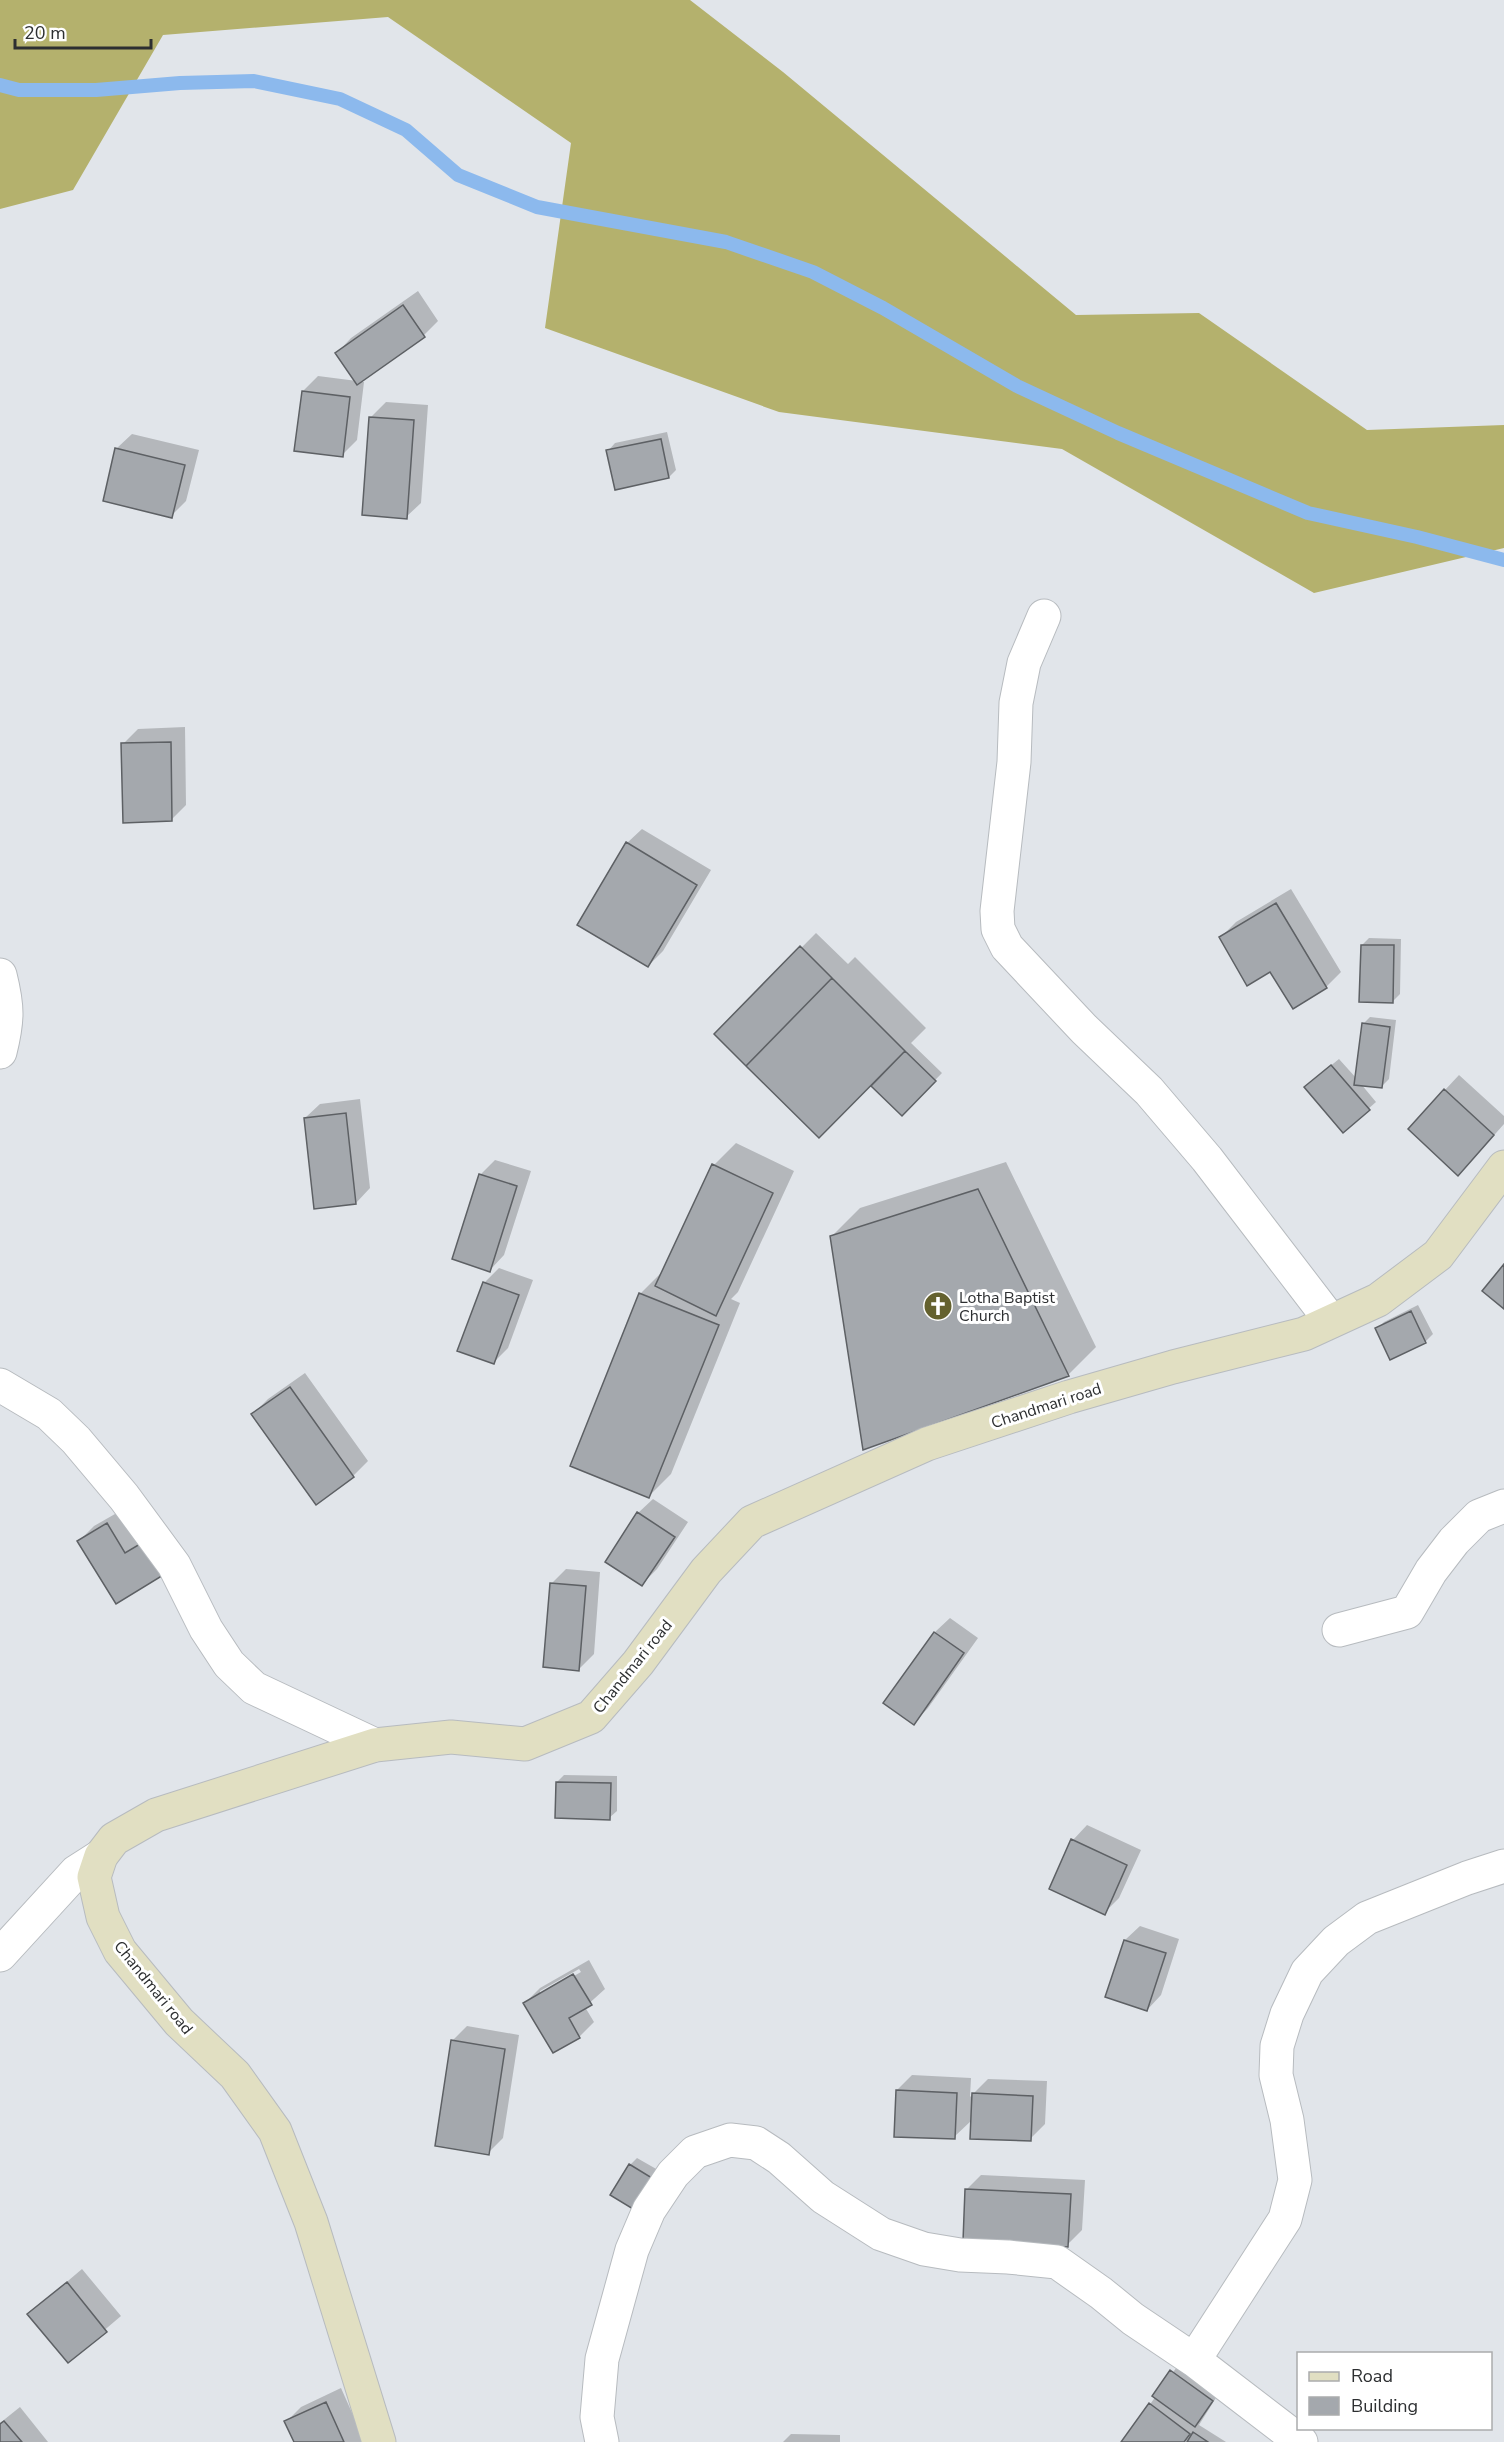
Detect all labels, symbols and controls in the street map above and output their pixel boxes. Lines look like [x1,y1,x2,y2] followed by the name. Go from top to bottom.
[15,12,152,50] scale bar
[24,21,66,45] text: 20 m
[959,1287,1055,1327] place label: Lotha Baptist Church
[922,1290,954,1322] church icon: Lotha Baptist Church
[988,1378,1104,1434] street label: Chandmari road
[588,1615,677,1718] street label: Chandmari road
[109,1936,198,2039] street label: Chandmari road
[1297,2352,1492,2430] legend
[1351,2364,1393,2388] text: Road
[1351,2394,1418,2418] text: Building

